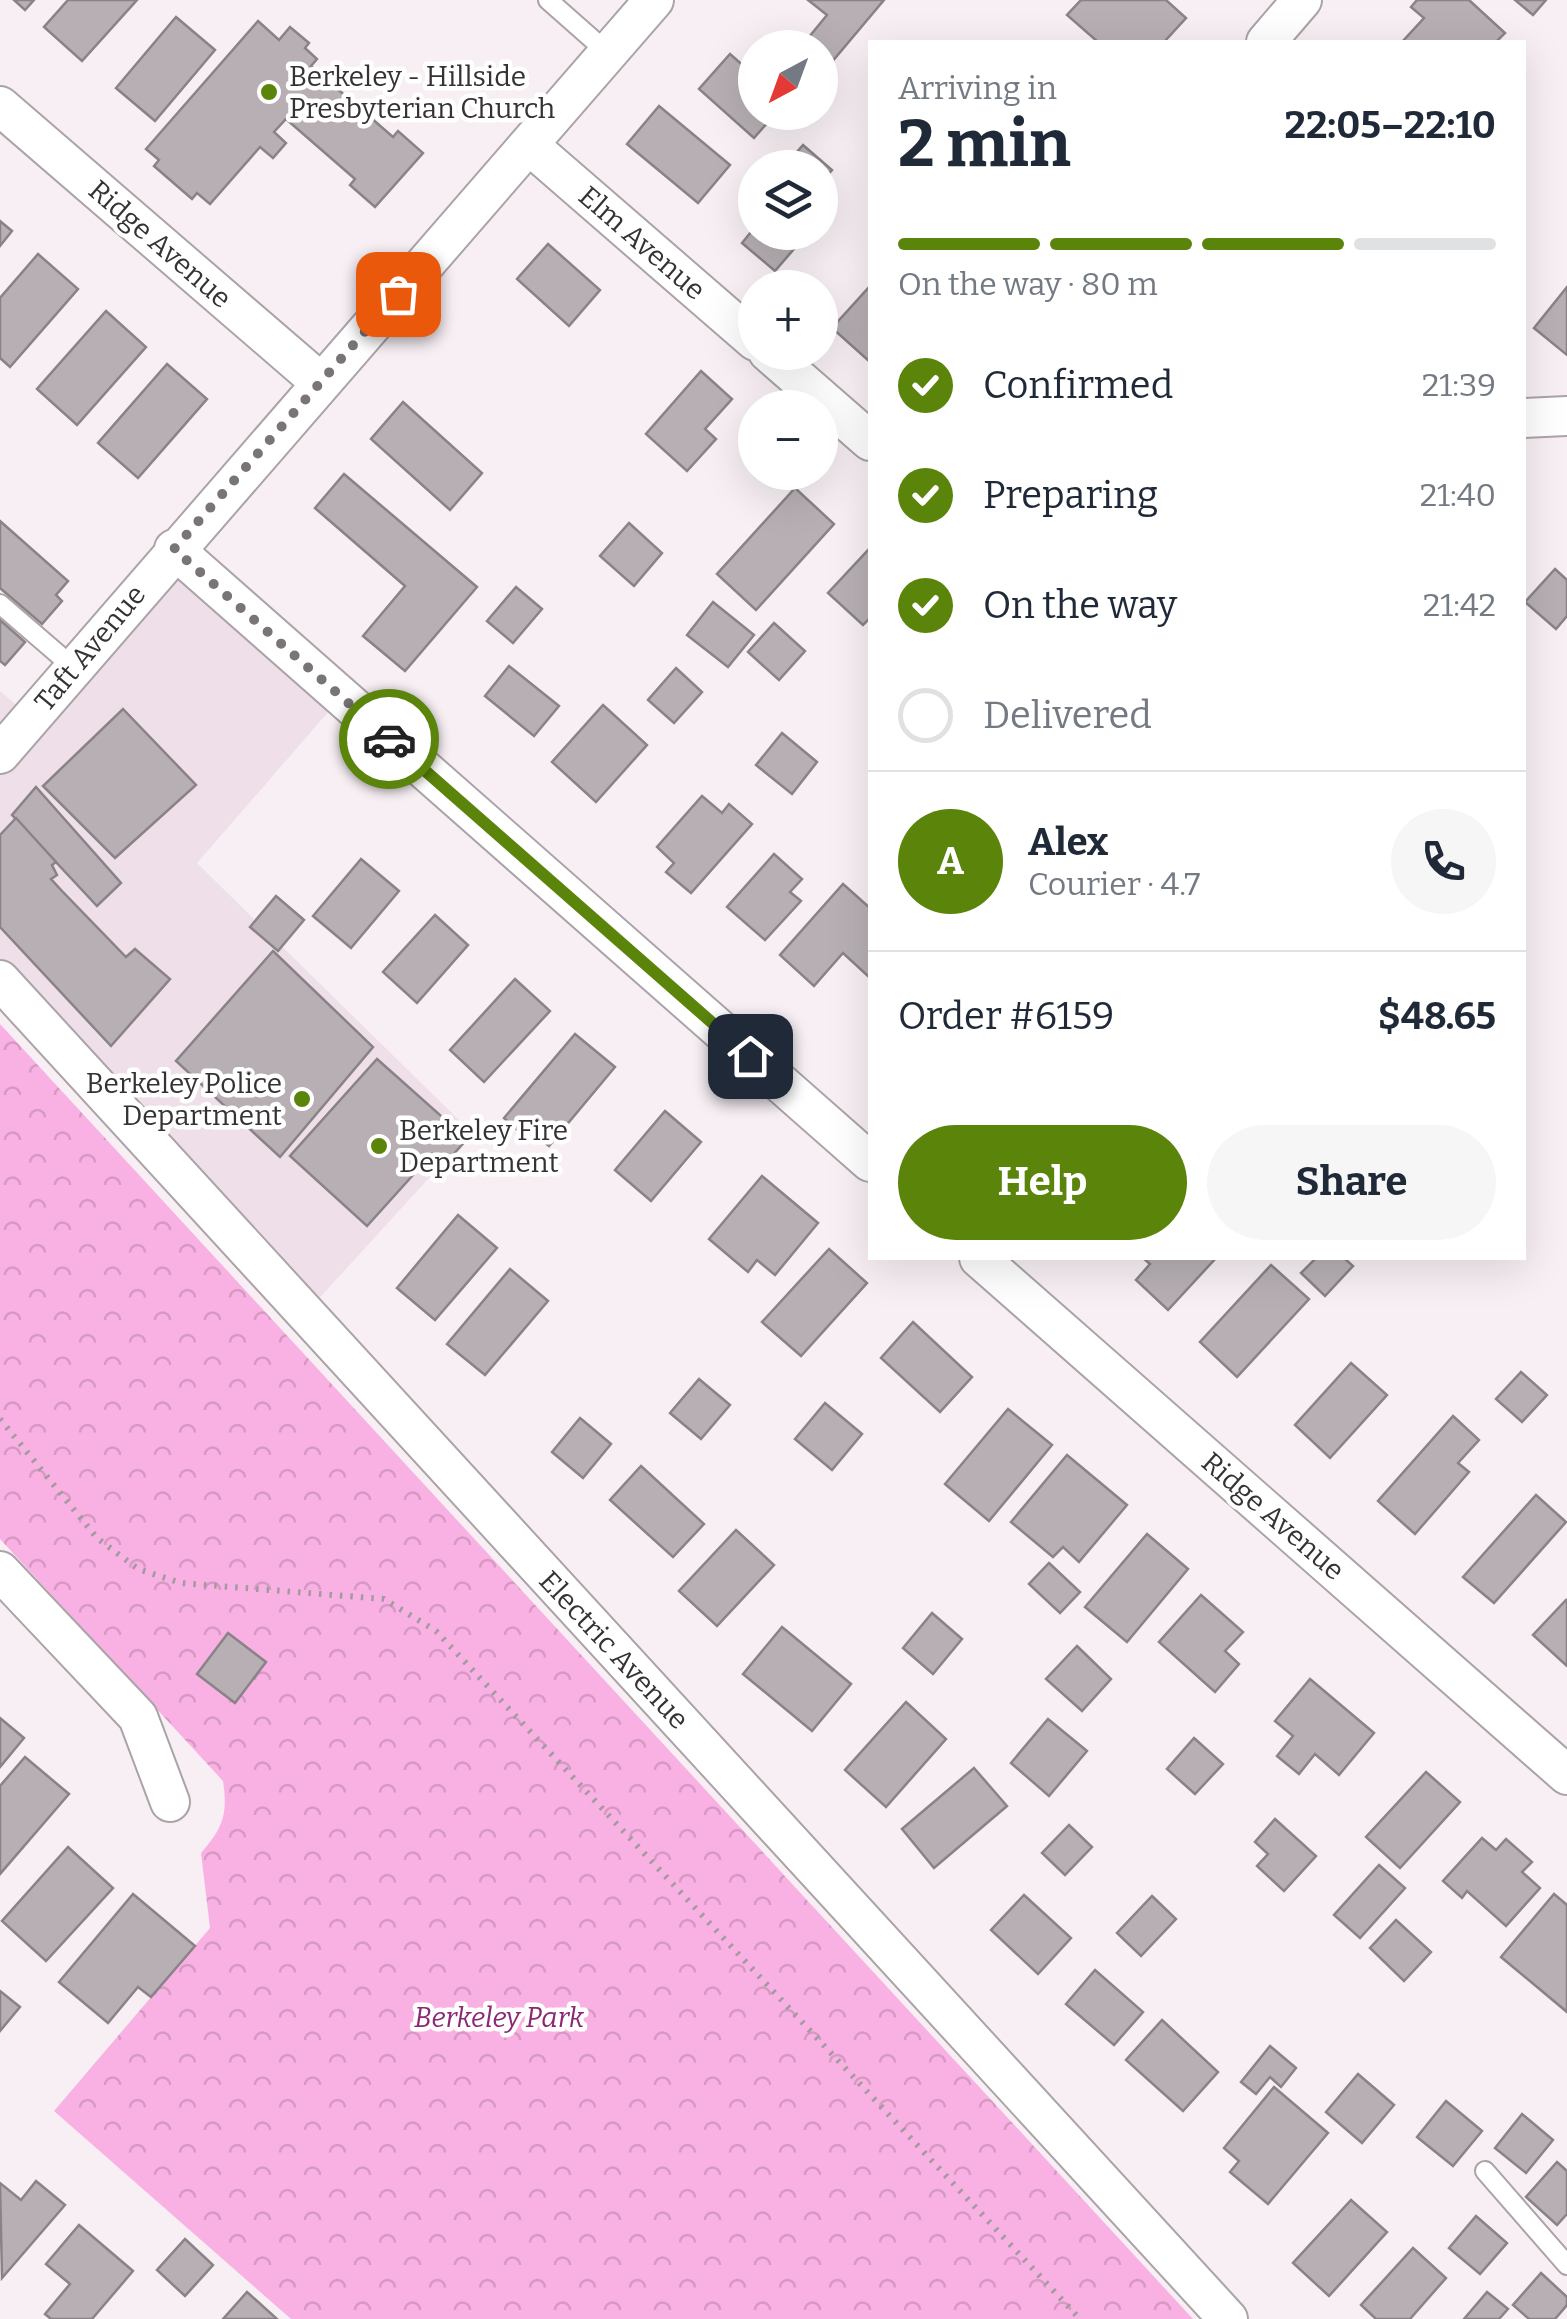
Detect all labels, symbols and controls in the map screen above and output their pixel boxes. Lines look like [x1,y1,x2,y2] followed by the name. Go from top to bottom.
[738,30,838,130] north arrow
[738,30,838,490] map controls
[289,60,555,125] place label: Berkeley - Hillside Presbyterian Church
[898,69,1057,107] text: Arriving in
[258,81,280,103] marker: Berkeley - Hillside Presbyterian Church
[1285,102,1496,148] text: 22:05–22:10
[898,105,1071,183] text: 2 min
[738,150,838,250] button: layers
[82,173,238,315] street label: Ridge Avenue
[572,179,712,307] street label: Elm Avenue
[356,252,441,337] pin
[898,265,1158,303] text: On the way · 80 m
[371,267,426,322] icon: bag
[738,270,838,370] button: +
[898,358,953,413] icon: check
[983,362,1173,408] text: Confirmed
[1422,366,1496,404] text: 21:39
[738,390,838,490] button: −
[898,468,953,523] icon: check
[983,472,1158,518] text: Preparing
[1420,476,1496,514] text: 21:40
[28,578,152,718] street label: Taft Avenue
[898,578,953,633] icon: check
[983,582,1177,628] text: On the way
[1423,586,1496,624] text: 21:42
[339,689,439,789] courier
[983,692,1152,738] text: Delivered
[362,712,417,767] icon: car
[1391,809,1496,914] button: phone
[1028,819,1108,865] text: Alex
[937,838,964,884] text: A
[1028,865,1200,903] text: Courier · 4.7
[898,993,1114,1039] text: Order #6159
[1378,993,1496,1039] text: $48.65
[708,1014,793,1099] pin
[723,1029,778,1084] icon: home
[86,1067,282,1132] place label: Berkeley Police Department
[291,1088,313,1110] marker: Berkeley Police Department
[399,1114,568,1179] place label: Berkeley Fire Department
[898,1125,1187,1240] button: Help
[1207,1125,1496,1240] button: Share
[368,1135,390,1157] marker: Berkeley Fire Department
[1195,1445,1351,1587] street label: Ridge Avenue
[532,1564,696,1736] street label: Electric Avenue
[414,2001,585,2034] park label: Berkeley Park

